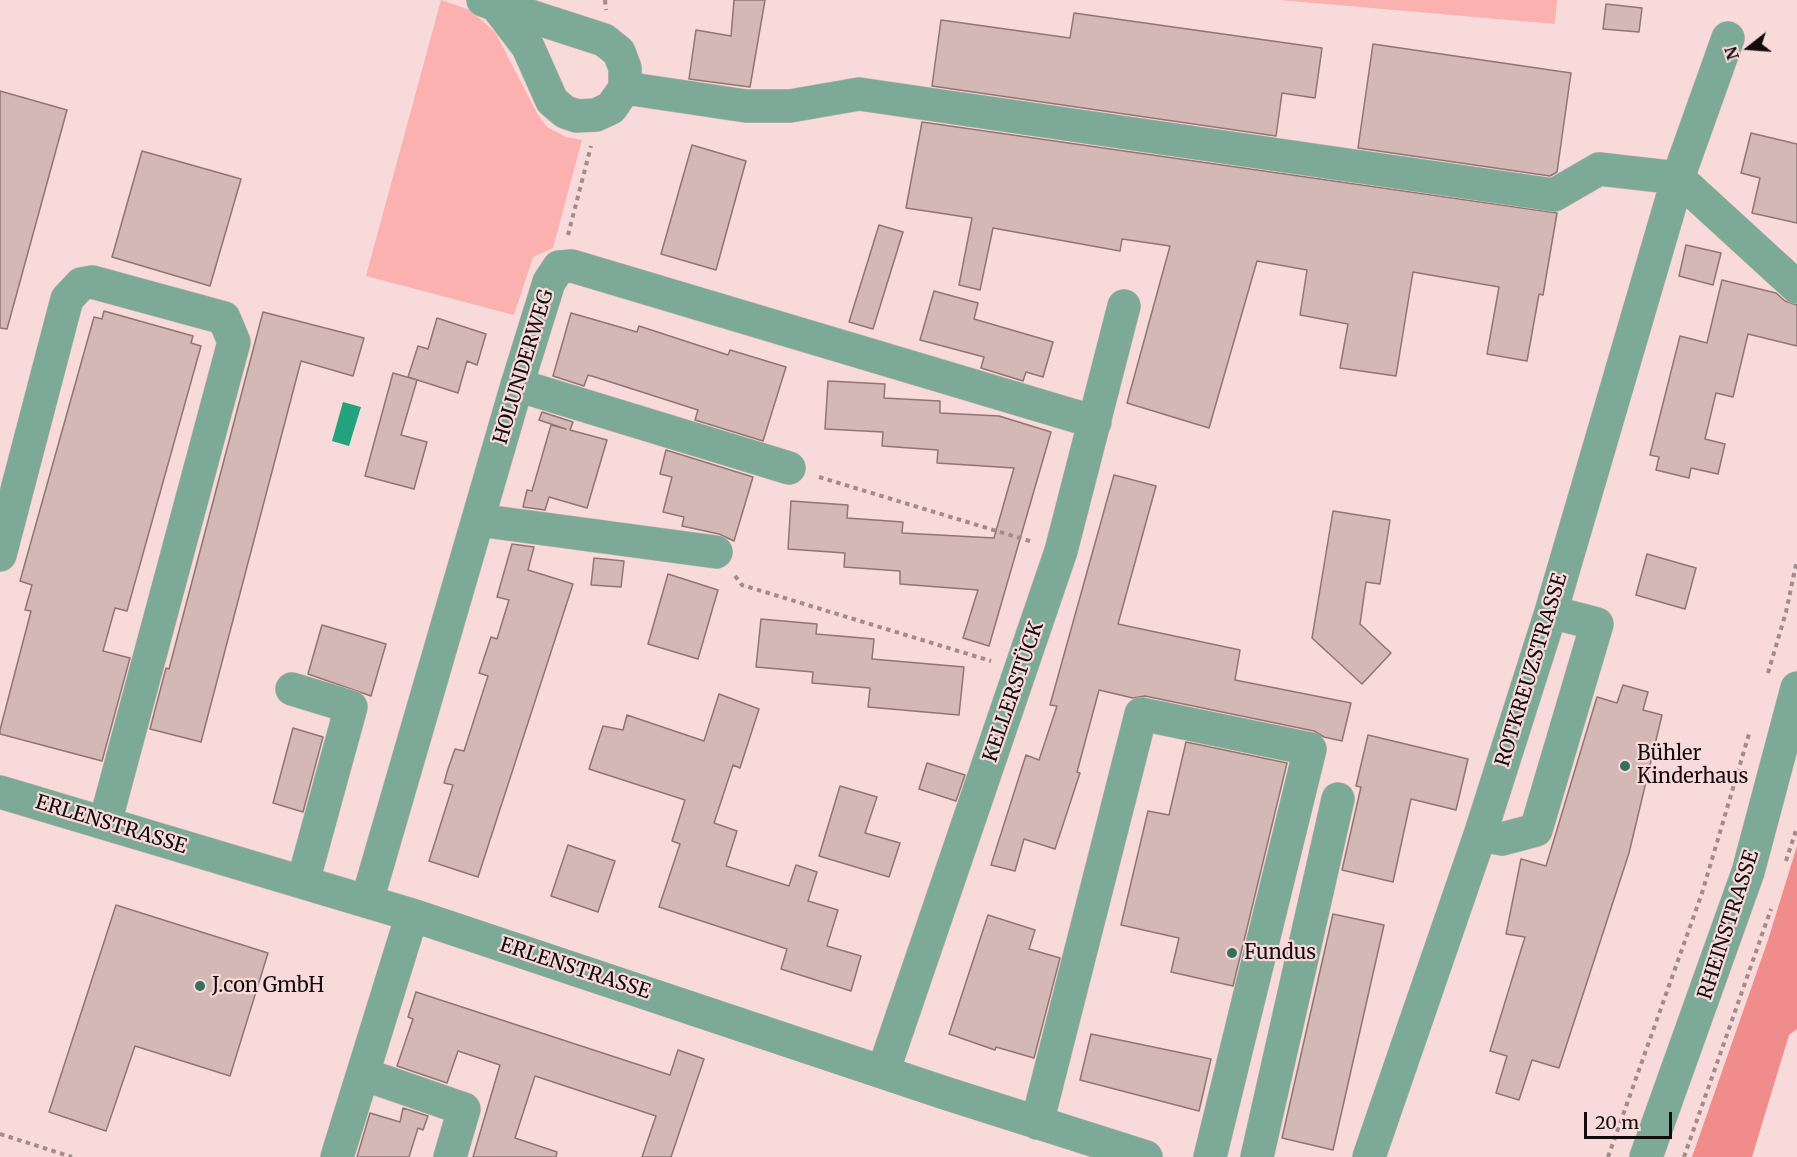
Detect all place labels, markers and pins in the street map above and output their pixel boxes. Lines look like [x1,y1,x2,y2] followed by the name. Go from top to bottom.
[1637,742,1748,789] place label: Bühler Kinderhaus
[1618,759,1632,773] marker: Bühler Kinderhaus
[1244,941,1316,965] place label: Fundus
[1225,946,1239,960] marker: Fundus
[212,974,324,998] place label: J.con GmbH
[193,979,207,993] marker: J.con GmbH

